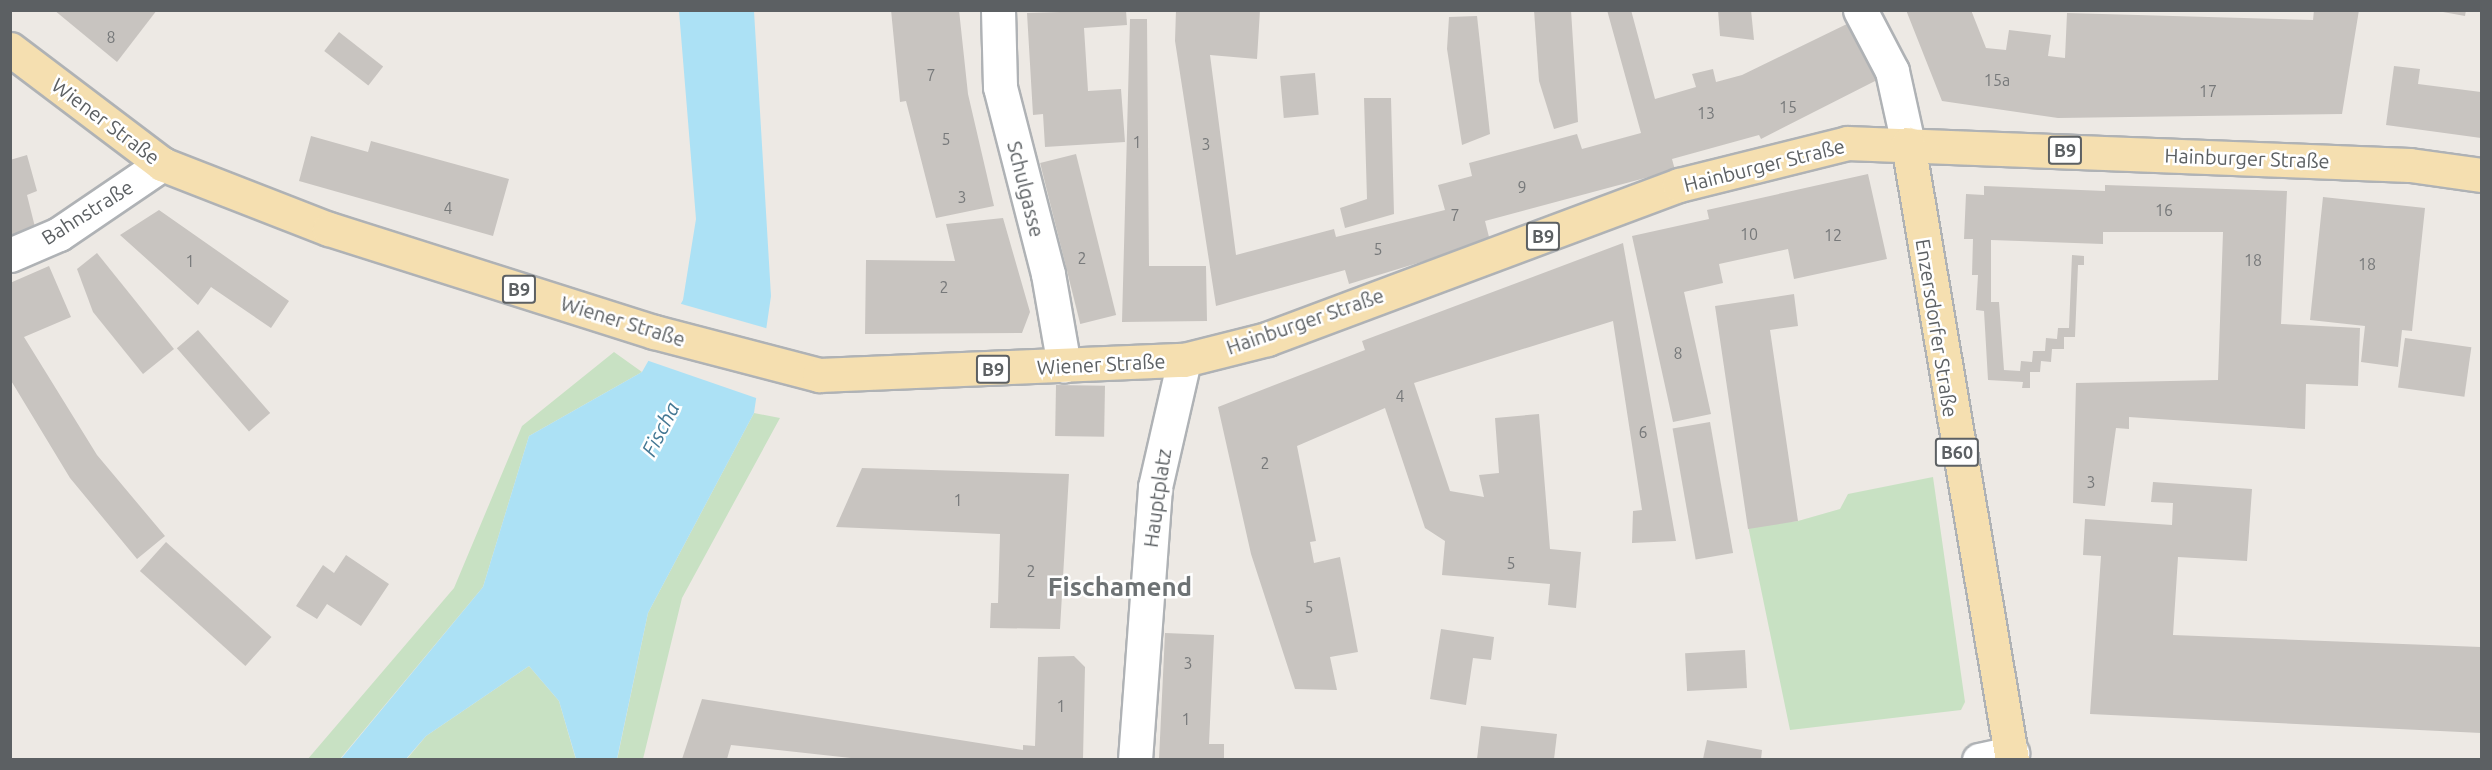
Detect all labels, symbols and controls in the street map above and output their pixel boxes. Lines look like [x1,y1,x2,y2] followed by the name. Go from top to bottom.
[106,27,116,47] house number: 8
[926,65,936,85] house number: 7
[1984,70,2010,90] house number: 15a
[47,73,165,169] street label: Wiener Straße
[2199,81,2217,101] house number: 17
[1779,97,1797,117] house number: 15
[1697,103,1715,123] house number: 13
[941,129,951,149] house number: 5
[1132,132,1142,152] house number: 1
[1681,133,1847,197] street label: Hainburger Straße
[1201,134,1211,154] house number: 3
[2047,135,2083,165] road number: B9
[1002,139,1050,239] street label: Schulgasse
[2164,143,2330,173] street label: Hainburger Straße
[37,174,137,250] street label: Bahnstraße
[1517,177,1527,197] house number: 9
[957,187,967,207] house number: 3
[443,198,453,218] house number: 4
[2155,200,2173,220] house number: 16
[1450,205,1460,225] house number: 7
[1525,221,1561,251] road number: B9
[1740,224,1758,244] house number: 10
[1824,225,1842,245] house number: 12
[1911,237,1963,419] street label: Enzersdorfer Straße
[1373,239,1383,259] house number: 5
[1077,248,1087,268] house number: 2
[2244,250,2262,270] house number: 18
[185,251,195,271] house number: 1
[2358,254,2376,274] house number: 18
[501,274,537,304] road number: B9
[939,277,949,297] house number: 2
[1223,283,1387,359] street label: Hainburger Straße
[558,291,688,351] street label: Wiener Straße
[1673,343,1683,363] house number: 8
[1036,349,1166,379] street label: Wiener Straße
[975,354,1011,384] road number: B9
[1395,386,1405,406] house number: 4
[636,398,684,460] water label: Fischa
[1638,422,1648,442] house number: 6
[1934,437,1980,467] road number: B60
[1138,447,1176,549] street label: Hauptplatz
[1260,453,1270,473] house number: 2
[2086,472,2096,492] house number: 3
[953,490,963,510] house number: 1
[1506,553,1516,573] house number: 5
[1026,561,1036,581] house number: 2
[1048,571,1192,603] district label: Fischamend
[1304,597,1314,617] house number: 5
[1183,653,1193,673] house number: 3
[1056,696,1066,716] house number: 1
[1181,709,1191,729] house number: 1

